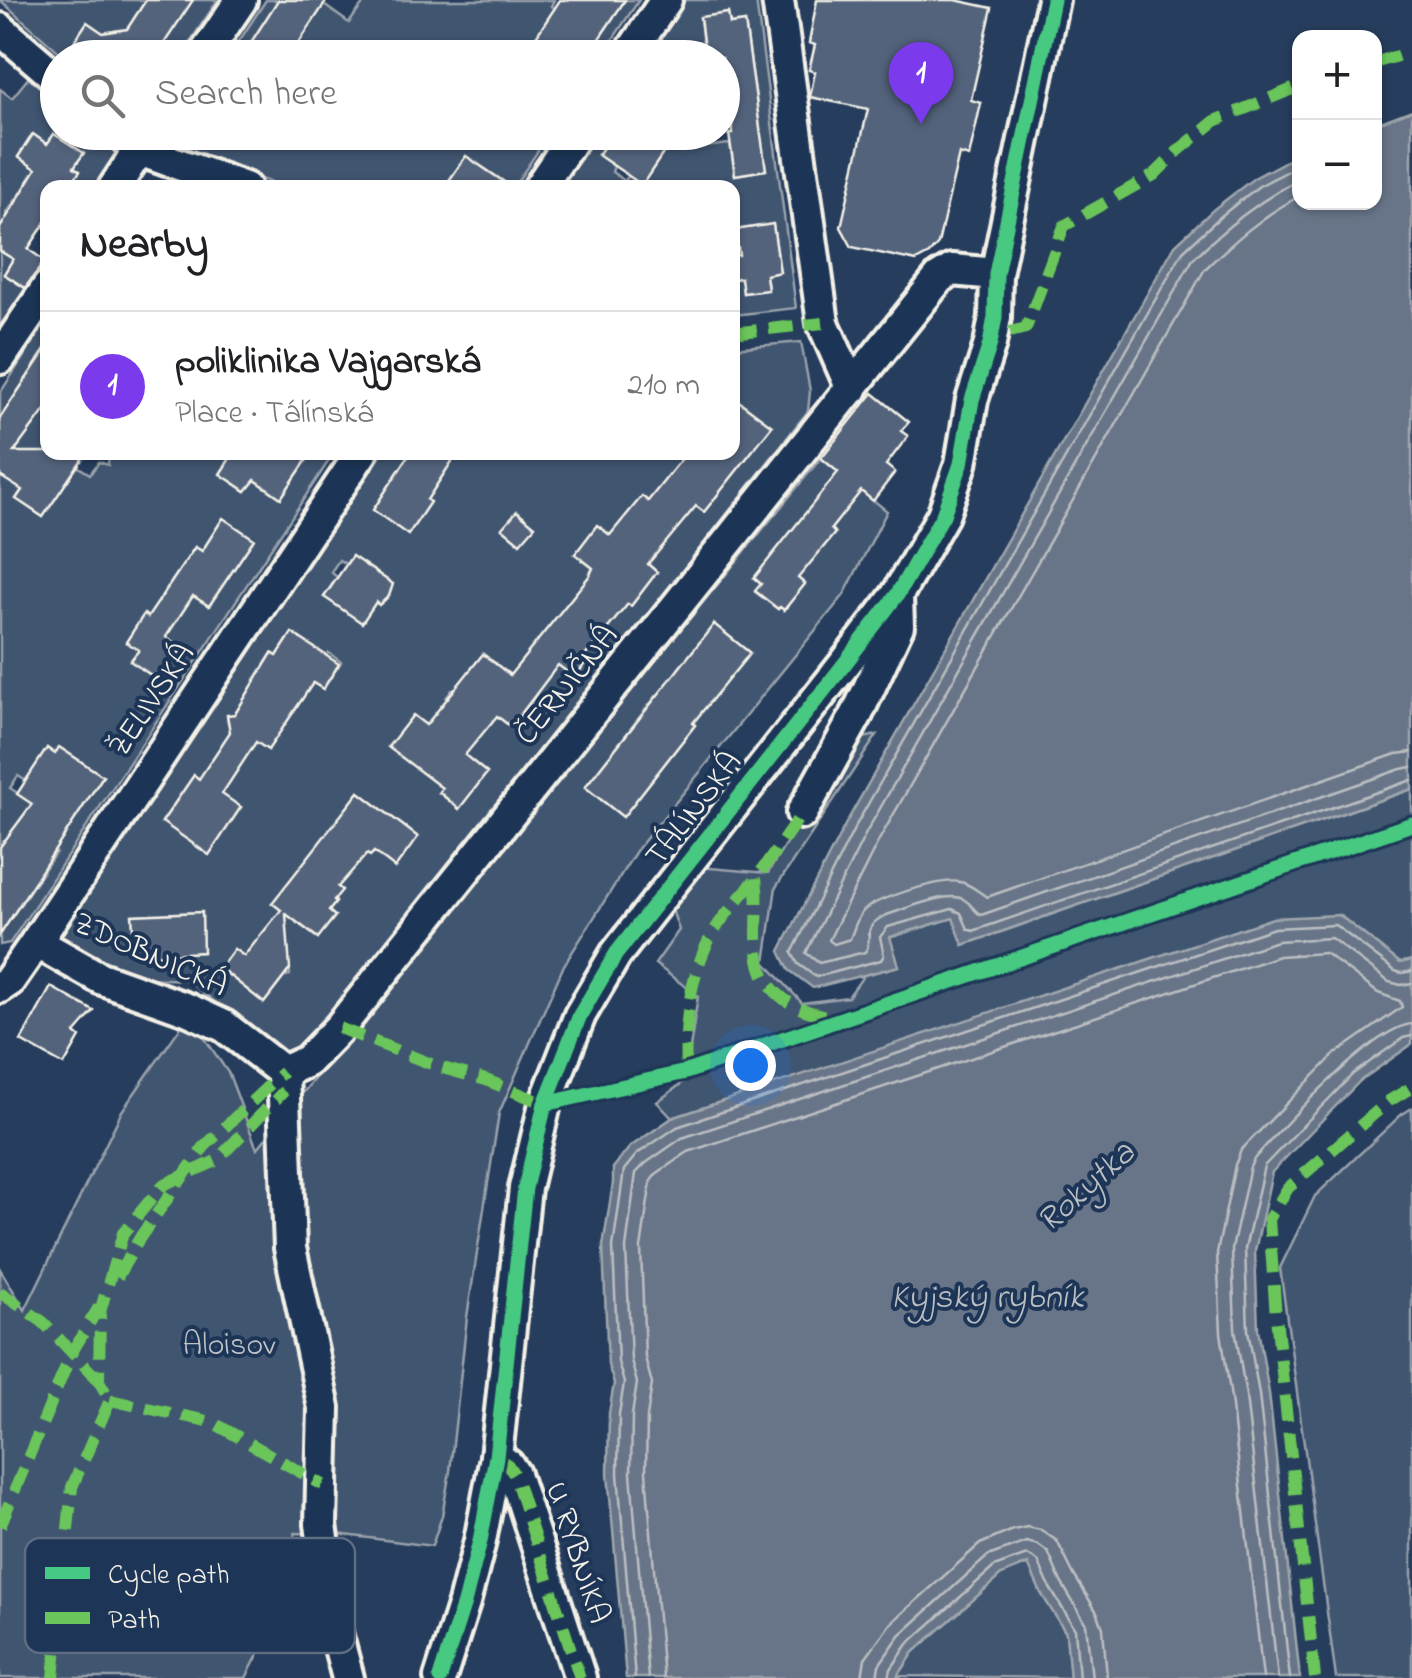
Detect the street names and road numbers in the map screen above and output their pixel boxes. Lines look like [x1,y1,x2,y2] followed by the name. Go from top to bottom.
[505,616,631,756] street label: ČERNIČNÁ
[98,635,208,767] street label: ŽELIVSKÁ
[635,742,755,878] street label: TÁLÍNSKÁ
[66,901,234,1011] street label: ZDOBNICKÁ
[531,1476,621,1630] street label: U RYBNÍKA

